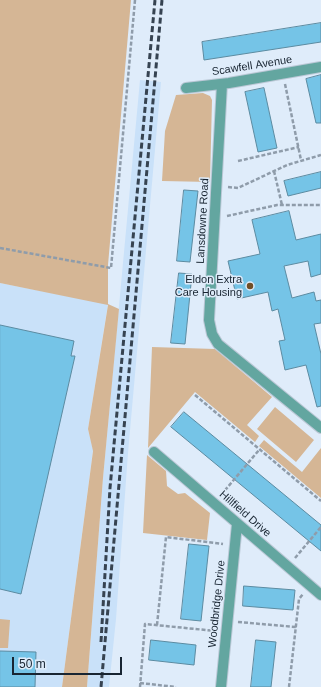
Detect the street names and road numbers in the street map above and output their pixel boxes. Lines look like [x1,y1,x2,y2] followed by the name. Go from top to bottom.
[211,53,293,79] street label: Scawfell Avenue
[194,178,212,264] street label: Lansdowne Road
[216,488,274,540] street label: Hillfield Drive
[206,560,228,648] street label: Woodbridge Drive

